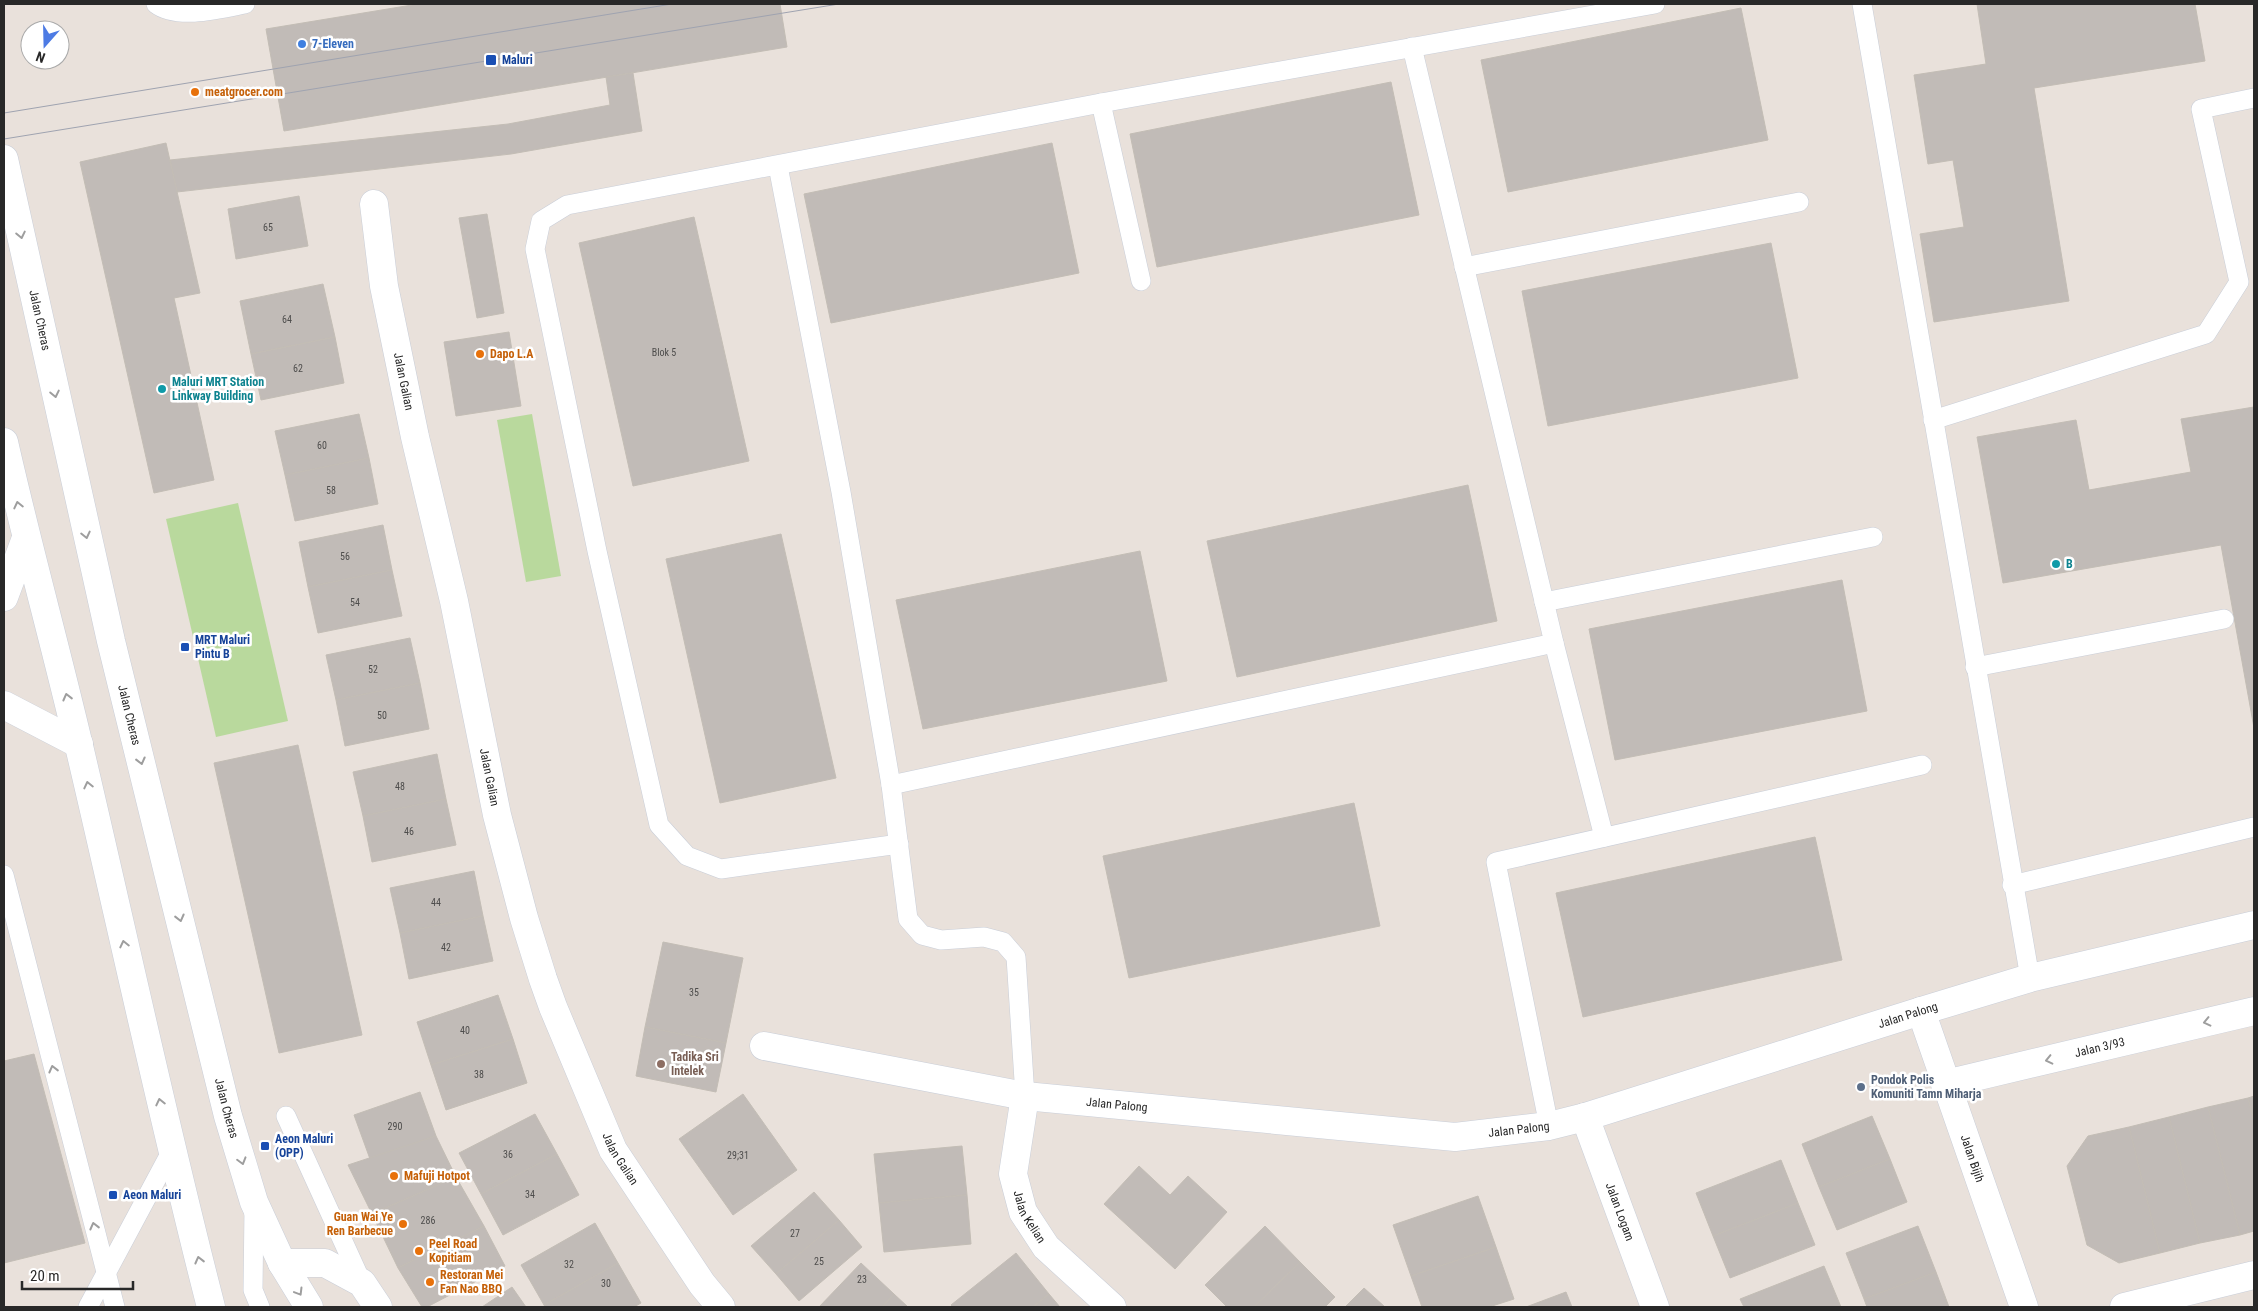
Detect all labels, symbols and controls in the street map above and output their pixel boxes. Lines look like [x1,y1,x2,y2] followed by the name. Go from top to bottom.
[20,20,70,70] north arrow
[312,37,354,51] place label: 7-Eleven
[296,38,308,50] marker: 7-Eleven
[34,48,47,66] text: N
[484,53,498,67] marker: Maluri
[502,53,533,67] place label: Maluri
[205,85,283,99] place label: meatgrocer.com
[189,86,201,98] marker: meatgrocer.com
[263,222,273,233] house number: 65
[15,231,26,240] one-way arrow
[26,289,53,352] street label: Jalan Cheras
[282,314,292,325] house number: 64
[490,347,534,361] place label: Dapo L.A
[652,347,676,358] house number: Blok 5
[474,348,486,360] marker: Dapo L.A
[391,351,416,412] street label: Jalan Galian
[293,363,303,374] house number: 62
[172,375,264,403] place label: Maluri MRT Station Linkway Building
[156,383,168,395] marker: Maluri MRT Station Linkway Building
[49,390,60,399] one-way arrow
[317,440,327,451] house number: 60
[326,485,336,496] house number: 58
[13,501,24,510] one-way arrow
[80,530,91,539] one-way arrow
[340,551,350,562] house number: 56
[2066,557,2073,571] place label: B
[2050,558,2062,570] marker: B
[350,597,360,608] house number: 54
[195,633,250,661] place label: MRT Maluri Pintu B
[179,641,191,653] marker: MRT Maluri Pintu B
[368,664,378,675] house number: 52
[115,683,143,747] street label: Jalan Cheras
[62,692,73,701] one-way arrow
[377,710,387,721] house number: 50
[477,747,502,807] street label: Jalan Galian
[135,756,146,765] one-way arrow
[83,781,94,790] one-way arrow
[395,781,405,792] house number: 48
[404,826,414,837] house number: 46
[431,897,441,908] house number: 44
[174,914,184,922] one-way arrow
[119,939,130,948] one-way arrow
[441,942,451,953] house number: 42
[689,987,699,998] house number: 35
[1876,999,1939,1031] street label: Jalan Palong
[2202,1016,2211,1027] one-way arrow
[460,1025,470,1036] house number: 40
[2073,1035,2126,1060] street label: Jalan 3/93
[671,1050,719,1078] place label: Tadika Sri Intelek
[2044,1054,2053,1065] one-way arrow
[655,1058,667,1070] marker: Tadika Sri Intelek
[49,1065,59,1073] one-way arrow
[474,1069,484,1080] house number: 38
[1871,1073,1982,1101] place label: Pondok Polis Komuniti Tamn Miharja
[212,1077,241,1140] street label: Jalan Cheras
[1855,1081,1867,1093] marker: Pondok Polis Komuniti Tamn Miharja
[1086,1095,1148,1115] street label: Jalan Palong
[155,1098,166,1107] one-way arrow
[1487,1119,1550,1140] street label: Jalan Palong
[388,1121,402,1132] house number: 290
[600,1131,641,1188] street label: Jalan Galian
[275,1132,333,1160] place label: Aeon Maluri (OPP)
[1958,1133,1987,1184] street label: Jalan Bijih
[259,1140,271,1152] marker: Aeon Maluri (OPP)
[503,1149,513,1160] house number: 36
[727,1150,749,1161] house number: 29;31
[236,1156,246,1164] one-way arrow
[404,1169,470,1183] place label: Mafuji Hotpot
[388,1170,400,1182] marker: Mafuji Hotpot
[1603,1181,1637,1243] street label: Jalan Logam
[123,1188,181,1202] place label: Aeon Maluri
[107,1189,119,1201] marker: Aeon Maluri
[525,1189,535,1200] house number: 34
[1011,1189,1049,1246] street label: Jalan Kelian
[327,1210,393,1238] place label: Guan Wai Ye Ren Barbecue
[421,1215,435,1226] house number: 286
[397,1218,409,1230] marker: Guan Wai Ye Ren Barbecue
[89,1222,100,1231] one-way arrow
[790,1228,800,1239] house number: 27
[429,1237,477,1265] place label: Peel Road Kopitiam
[413,1245,425,1257] marker: Peel Road Kopitiam
[194,1256,205,1265] one-way arrow
[814,1256,824,1267] house number: 25
[22,1258,134,1290] scale bar
[564,1259,574,1270] house number: 32
[30,1267,60,1285] text: 20 m
[440,1268,503,1296] place label: Restoran Mei Fan Nao BBQ
[857,1274,867,1285] house number: 23
[424,1276,436,1288] marker: Restoran Mei Fan Nao BBQ
[601,1278,611,1289] house number: 30
[293,1287,303,1296] one-way arrow

